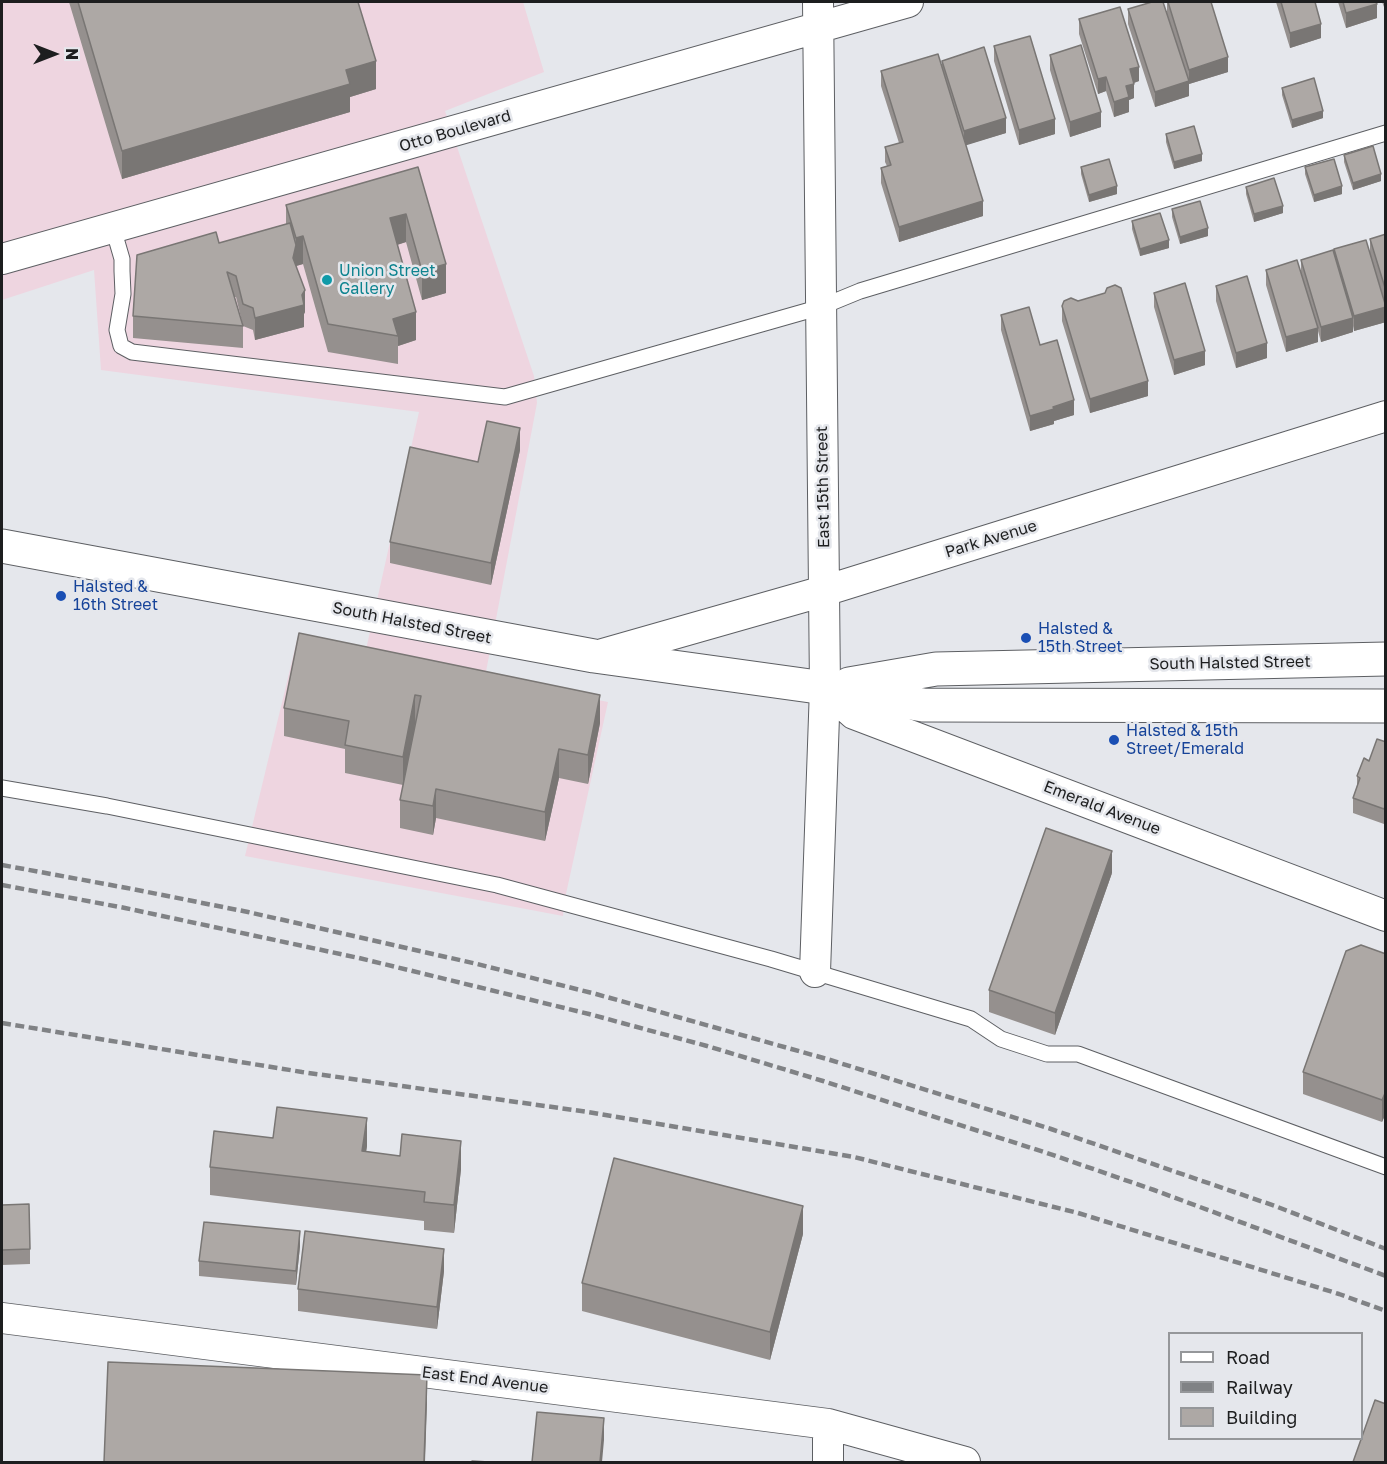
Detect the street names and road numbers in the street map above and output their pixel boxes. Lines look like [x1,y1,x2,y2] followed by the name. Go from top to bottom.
[397,106,513,156] street label: Otto Boulevard
[812,426,834,548] street label: East 15th Street
[943,516,1039,562] street label: Park Avenue
[331,598,493,648] street label: South Halsted Street
[1149,652,1311,674] street label: South Halsted Street
[1041,777,1163,839] street label: Emerald Avenue
[421,1363,549,1397] street label: East End Avenue

